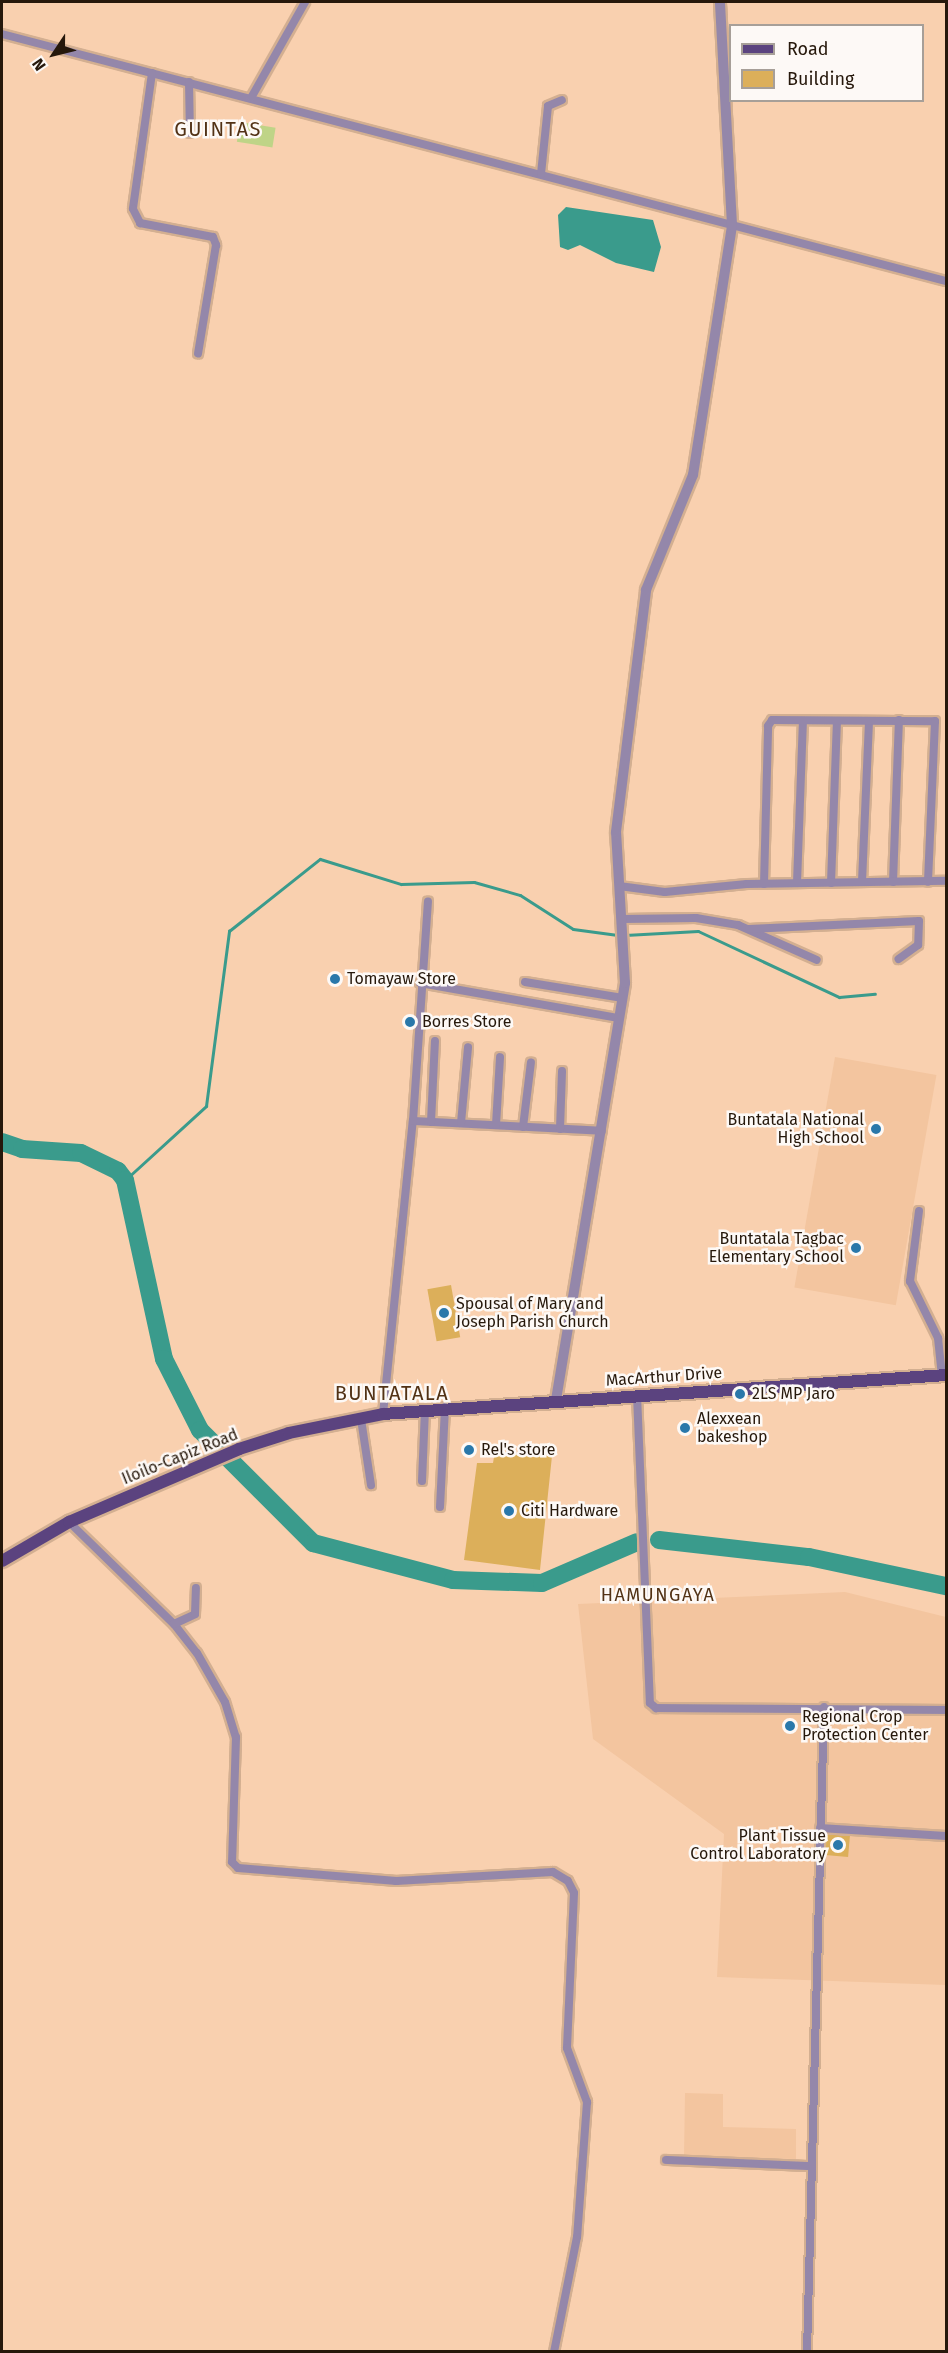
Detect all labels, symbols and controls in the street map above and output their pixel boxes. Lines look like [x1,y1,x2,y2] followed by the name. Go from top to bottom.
[24,24,84,84] north arrow
[729,24,924,102] legend
[787,38,829,60] text: Road
[28,55,50,74] text: N
[787,68,854,90] text: Building
[174,117,262,141] district label: GUINTAS
[347,969,456,989] place label: Tomayaw Store
[328,972,342,986] marker: Tomayaw Store
[422,1012,511,1032] place label: Borres Store
[403,1015,417,1029] marker: Borres Store
[728,1110,864,1148] place label: Buntatala National High School
[869,1122,883,1136] marker: Buntatala National High School
[709,1229,844,1267] place label: Buntatala Tagbac Elementary School
[849,1241,863,1255] marker: Buntatala Tagbac Elementary School
[456,1294,609,1332] place label: Spousal of Mary and Joseph Parish Church
[437,1306,451,1320] marker: Spousal of Mary and Joseph Parish Church
[605,1363,723,1391] street label: MacArthur Drive
[335,1381,449,1405] district label: BUNTATALA
[752,1384,835,1404] place label: 2LS MP Jaro
[733,1387,747,1401] marker: 2LS MP Jaro
[697,1409,768,1447] place label: Alexxean bakeshop
[678,1421,692,1435] marker: Alexxean bakeshop
[119,1425,241,1489] street label: Iloilo-Capiz Road
[481,1440,555,1460] place label: Rel's store
[462,1443,476,1457] marker: Rel's store
[521,1501,618,1521] place label: Citi Hardware
[502,1504,516,1518] marker: Citi Hardware
[601,1584,715,1606] district label: HAMUNGAYA
[802,1707,928,1745] place label: Regional Crop Protection Center
[783,1719,797,1733] marker: Regional Crop Protection Center
[690,1826,826,1864] place label: Plant Tissue Control Laboratory
[831,1838,845,1852] marker: Plant Tissue Control Laboratory

